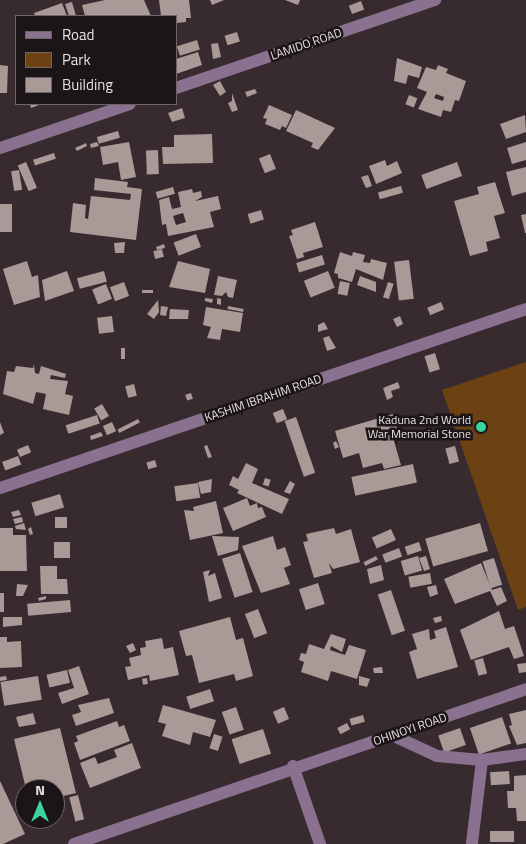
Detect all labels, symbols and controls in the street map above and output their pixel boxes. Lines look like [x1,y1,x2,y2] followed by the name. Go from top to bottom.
[15,15,178,105] legend
[62,23,94,46] text: Road
[269,25,343,63] street label: LAMIDO ROAD
[62,48,91,71] text: Park
[62,73,113,96] text: Building
[203,371,323,425] street label: KASHIM IBRAHIM ROAD
[368,413,471,441] place label: Kaduna 2nd World War Memorial Stone
[475,421,487,433] marker: Kaduna 2nd World War Memorial Stone
[371,710,449,748] street label: OHINOYI ROAD
[15,779,65,829] north arrow
[35,779,45,800] text: N

